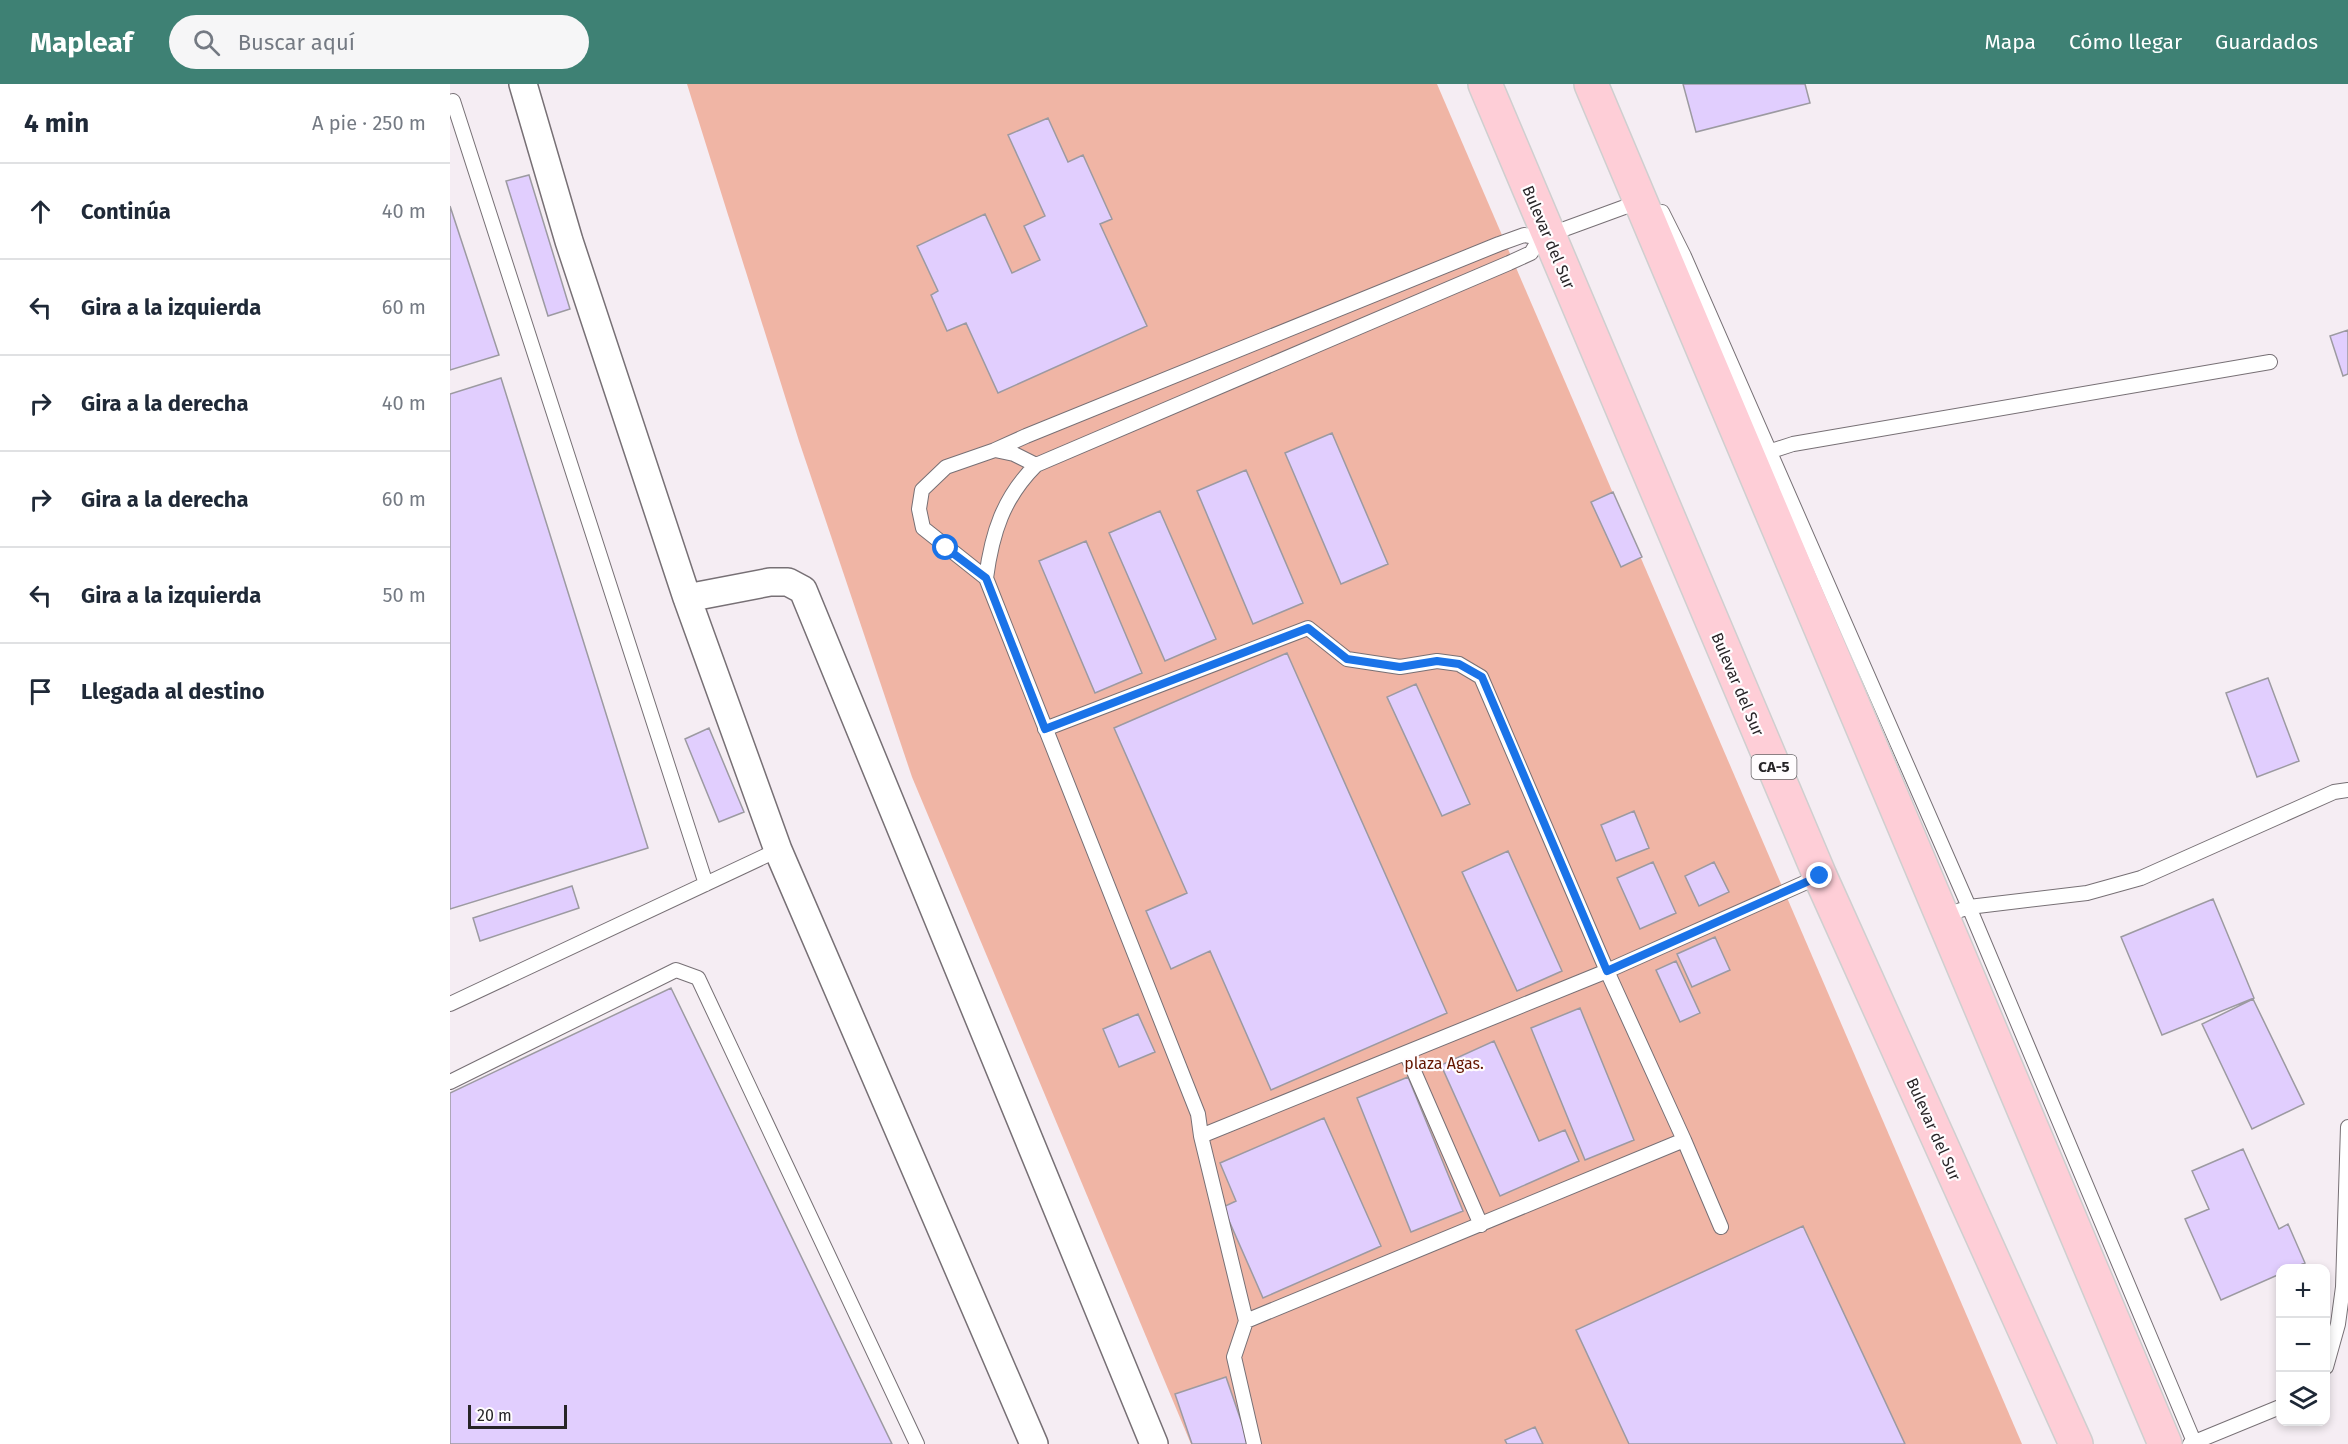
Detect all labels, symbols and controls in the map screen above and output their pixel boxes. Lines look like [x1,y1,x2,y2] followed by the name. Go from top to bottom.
[169,15,589,69] search box
[30,26,133,59] text: Mapleaf
[190,26,223,59] icon: search
[238,29,355,56] text: Buscar aquí
[1984,29,2036,55] text: Mapa
[2069,29,2182,55] text: Cómo llegar
[2215,29,2318,55] text: Guardados
[24,108,89,139] text: 4 min
[312,111,426,135] text: A pie · 250 m
[1518,183,1579,293] street label: Bulevar del Sur
[24,195,57,228] icon: ahead
[81,198,171,225] text: Continúa
[382,199,426,223] text: 40 m
[24,291,57,324] icon: left
[81,294,261,321] text: Gira a la izquierda
[382,295,426,319] text: 60 m
[24,387,57,420] icon: right
[81,390,249,417] text: Gira a la derecha
[382,391,426,415] text: 40 m
[24,483,57,516] icon: right
[81,486,249,513] text: Gira a la derecha
[382,487,426,511] text: 60 m
[932,534,958,560] route start
[24,579,57,612] icon: left
[81,582,261,609] text: Gira a la izquierda
[382,583,426,607] text: 50 m
[1707,630,1768,740] street label: Bulevar del Sur
[24,675,57,708] icon: arrive
[81,678,265,705] text: Llegada al destino
[1752,755,1796,779] road number: CA-5
[1806,862,1832,888] route end
[1404,1054,1484,1073] park label: plaza Agas.
[1902,1075,1965,1184] street label: Bulevar del Sur
[2276,1264,2330,1426] map controls
[2276,1264,2330,1318] button: +
[2276,1318,2330,1372] button: −
[2276,1372,2330,1426] button: layers
[468,1402,567,1430] scale bar
[477,1406,512,1425] text: 20 m

